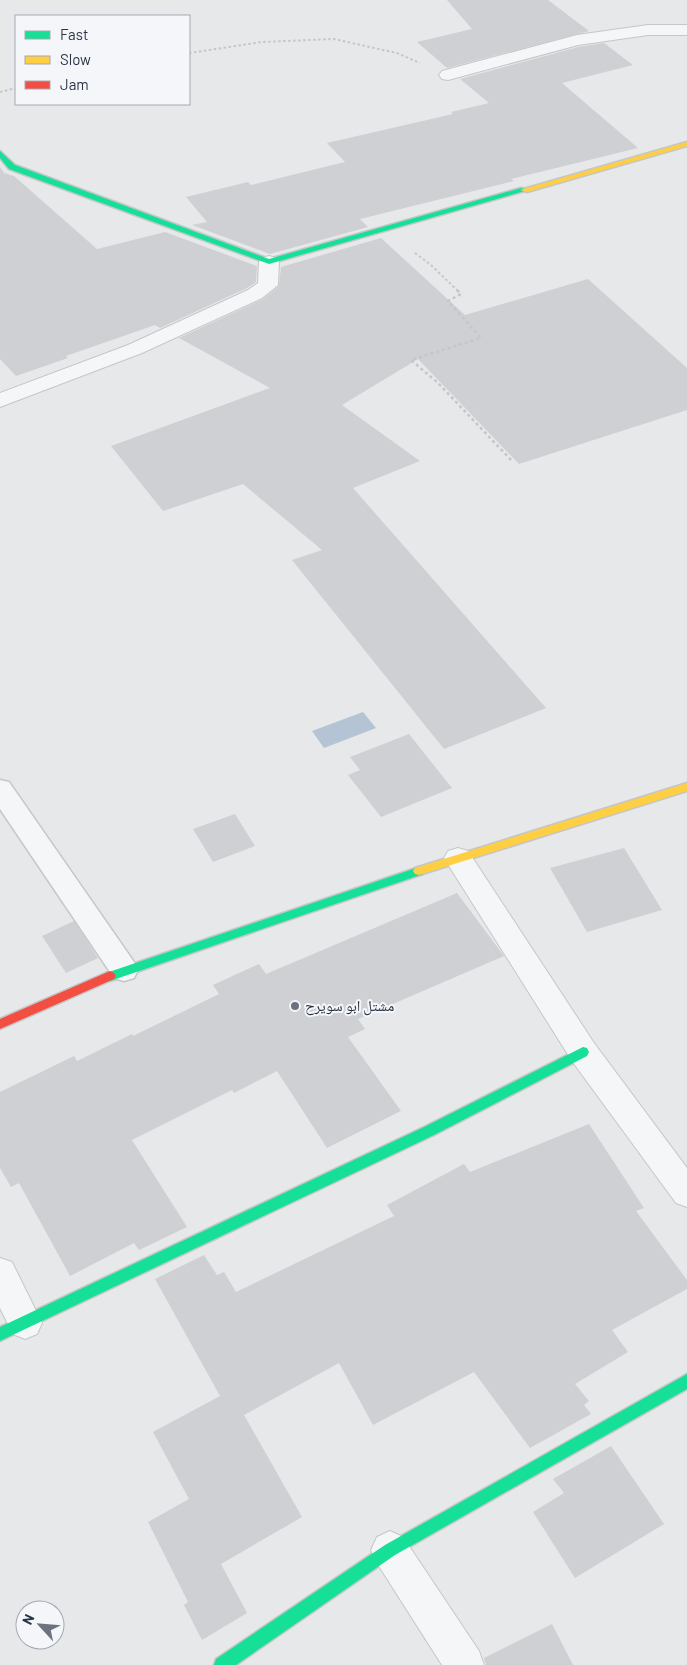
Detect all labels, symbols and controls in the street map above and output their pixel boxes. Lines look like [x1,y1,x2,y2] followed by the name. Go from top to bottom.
[15,15,190,105] legend
[60,25,88,43] text: Fast
[60,50,91,68] text: Slow
[60,75,89,93] text: Jam
[305,996,395,1016] place label: مشتل ابو سويرح
[289,1000,301,1012] marker: مشتل ابو سويرح
[15,1600,65,1650] north arrow
[18,1611,38,1627] text: N

